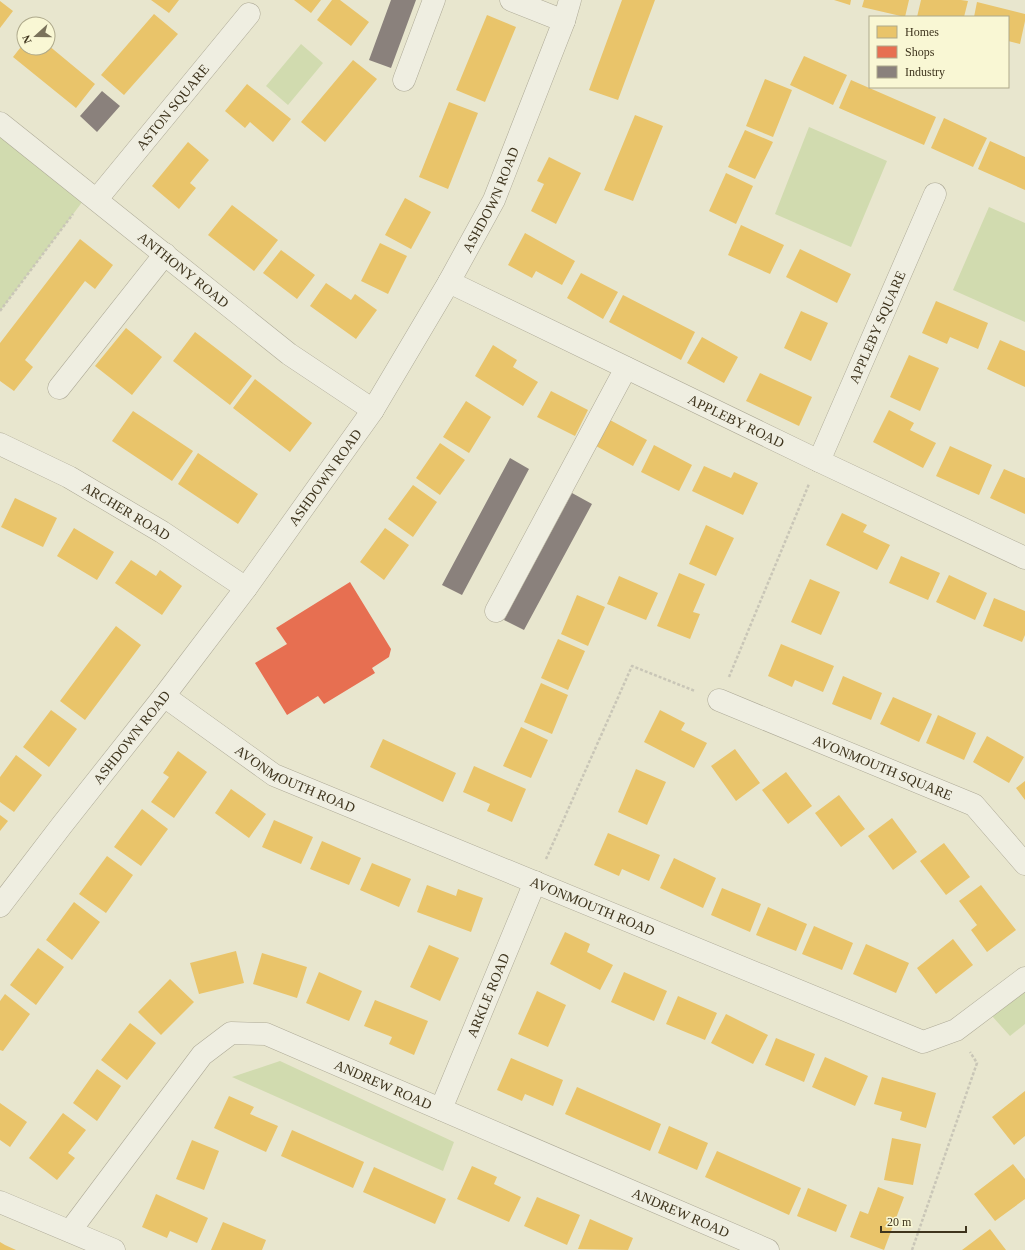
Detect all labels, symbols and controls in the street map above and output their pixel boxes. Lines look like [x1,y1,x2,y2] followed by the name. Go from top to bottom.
[16,16,56,56] north arrow
[869,16,1009,88] legend
[905,25,939,39] text: Homes
[20,34,34,45] text: N
[905,45,935,59] text: Shops
[133,62,212,153] street label: ASTON SQUARE
[905,65,945,79] text: Industry
[460,145,522,255] street label: ASHDOWN ROAD
[135,229,232,311] street label: ANTHONY ROAD
[847,269,909,386] street label: APPLEBY SQUARE
[685,392,786,451] street label: APPLEBY ROAD
[286,427,365,529] street label: ASHDOWN ROAD
[79,479,173,543] street label: ARCHER ROAD
[90,688,173,787] street label: ASHDOWN ROAD
[810,732,955,803] street label: AVONMOUTH SQUARE
[232,742,357,816] street label: AVONMOUTH ROAD
[528,874,657,939] street label: AVONMOUTH ROAD
[464,951,513,1040] street label: ARKLE ROAD
[332,1057,434,1112] street label: ANDREW ROAD
[630,1185,732,1240] street label: ANDREW ROAD
[881,1208,966,1234] scale bar
[887,1215,912,1229] text: 20 m

